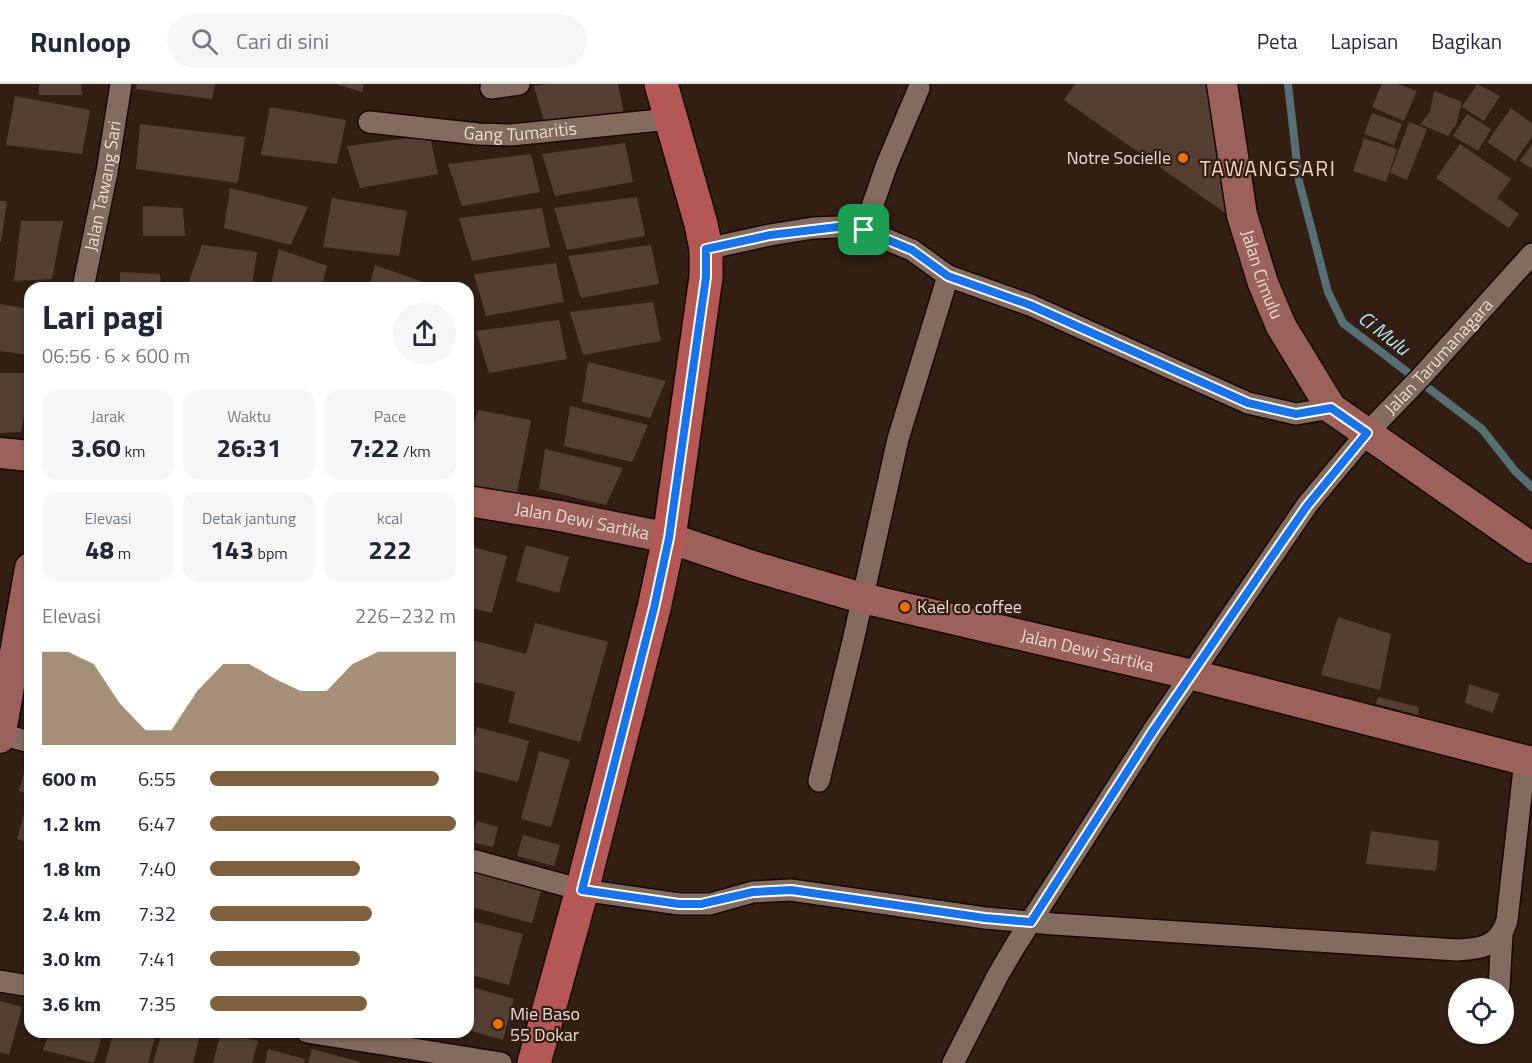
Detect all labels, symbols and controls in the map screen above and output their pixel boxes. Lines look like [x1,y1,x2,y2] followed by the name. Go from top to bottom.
[167,14,587,68] search box
[30,20,131,63] text: Runloop
[236,24,329,58] text: Cari di sini
[188,25,221,58] icon: search
[1257,25,1298,57] text: Peta
[1331,25,1398,57] text: Lapisan
[1431,25,1502,57] text: Bagikan
[462,114,578,148] street label: Gang Tumaritis
[77,119,128,254] street label: Jalan Tawang Sari
[1067,144,1171,171] place label: Notre Socielle
[1176,151,1190,165] marker: Notre Socielle
[1200,152,1336,184] district label: TAWANGSARI
[838,204,889,255] pin
[847,213,880,246] icon: arrive
[1234,226,1291,323] street label: Jalan Cimulu
[42,292,163,342] text: Lari pagi
[1378,292,1499,421] street label: Jalan Tarumanagara
[393,302,456,365] button: share
[1352,302,1418,363] water label: Ci Mulu
[42,340,190,371] text: 06:56 · 6 × 600 m
[91,404,125,428] text: Jarak
[227,404,271,428] text: Waktu
[374,404,406,428] text: Pace
[71,428,121,467] text: 3.60
[217,428,281,467] text: 26:31
[349,428,400,467] text: 7:22
[121,439,145,463] text: km
[400,439,431,463] text: /km
[513,495,652,547] street label: Jalan Dewi Sartika
[84,506,132,530] text: Elevasi
[202,506,296,530] text: Detak jantung
[377,506,403,530] text: kcal
[85,530,114,569] text: 48
[210,530,254,569] text: 143
[368,530,412,569] text: 222
[114,541,131,565] text: m
[254,541,288,565] text: bpm
[917,593,1022,620] place label: Kael co coffee
[42,600,101,631] text: Elevasi
[355,600,456,631] text: 226–232 m
[898,600,912,614] marker: Kael co coffee
[1018,621,1157,679] street label: Jalan Dewi Sartika
[42,763,97,794] text: 600 m
[138,763,176,794] text: 6:55
[42,808,101,839] text: 1.2 km
[138,808,176,839] text: 6:47
[42,853,101,884] text: 1.8 km
[138,853,176,884] text: 7:40
[42,898,101,929] text: 2.4 km
[138,898,176,929] text: 7:32
[42,943,101,974] text: 3.0 km
[138,943,176,974] text: 7:41
[1448,978,1514,1044] map controls
[1448,978,1514,1044] button: locate
[42,988,101,1019] text: 3.6 km
[138,988,176,1019] text: 7:35
[510,1000,580,1048] place label: Mie Baso 55 Dokar
[491,1017,505,1031] marker: Mie Baso 55 Dokar

